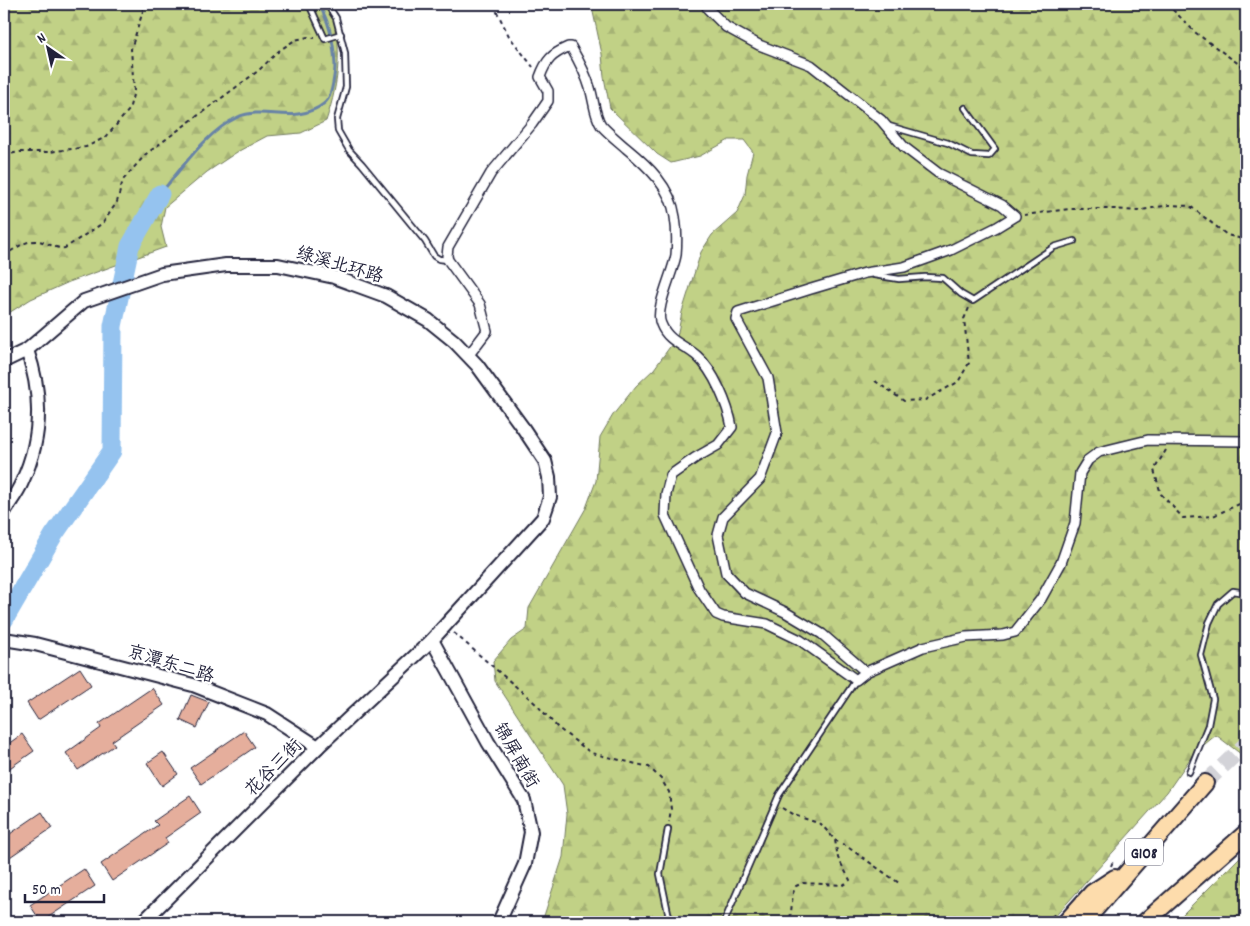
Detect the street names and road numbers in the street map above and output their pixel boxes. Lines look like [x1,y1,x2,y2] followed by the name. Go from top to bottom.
[293,242,386,291] street label: 绿溪北环路
[124,640,217,691] street label: 京潭东二路
[486,719,544,794] street label: 锦屏南街
[240,734,309,803] street label: 花谷三街
[1125,839,1163,866] road number: G108

